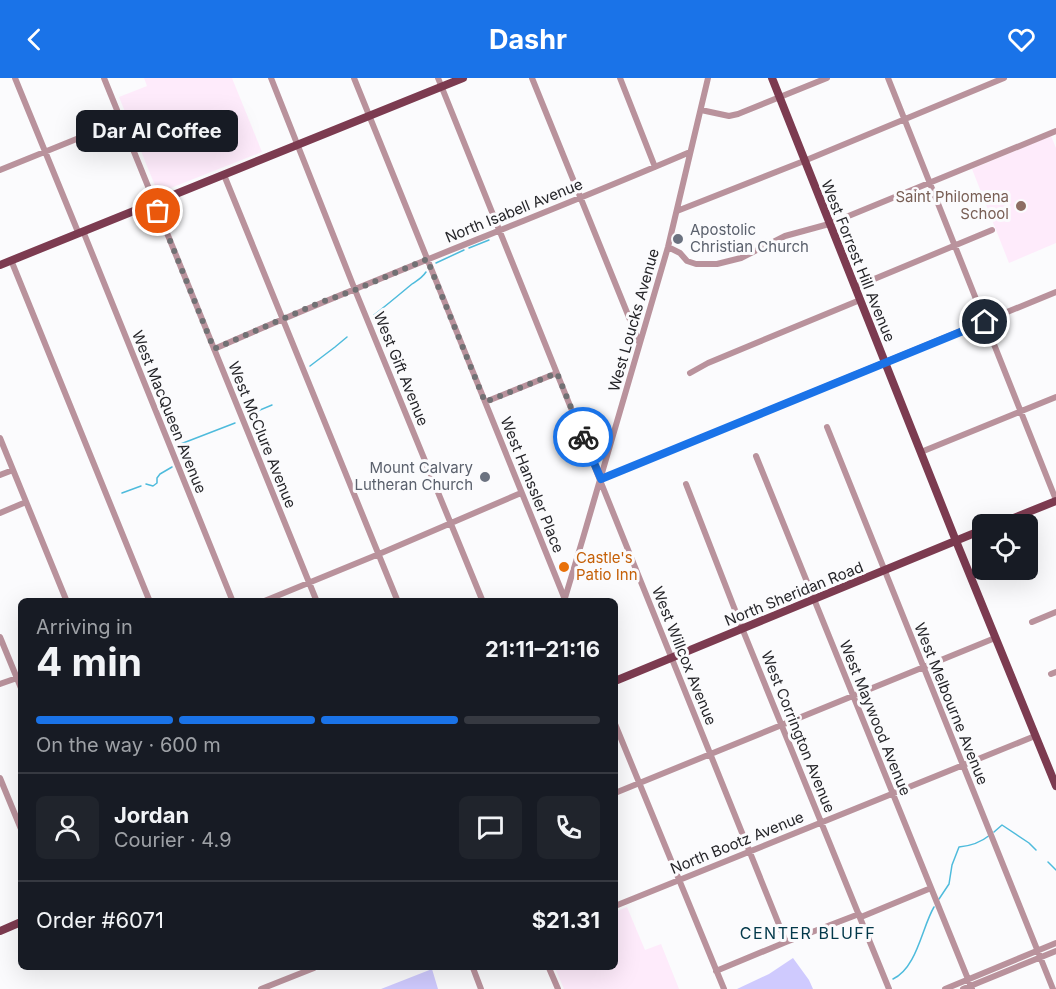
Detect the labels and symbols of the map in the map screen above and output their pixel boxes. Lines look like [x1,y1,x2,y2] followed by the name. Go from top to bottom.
[77,109,239,151] callout: Dar Al Coffee
[442,174,585,247] street label: North Isabell Avenue
[817,177,900,345] street label: West Forrest Hill Avenue
[132,185,183,236] pin
[895,187,1009,223] place label: Saint Philomena School
[1014,199,1028,213] marker: Saint Philomena School
[690,220,809,256] place label: Apostolic Christian Church
[671,232,685,246] marker: Apostolic Christian Church
[604,246,663,394] street label: West Loucks Avenue
[959,296,1010,347] pin
[370,309,433,429] street label: West Gift Avenue
[128,328,211,496] street label: West MacQueen Avenue
[224,359,301,511] street label: West McClure Avenue
[553,407,613,467] courier
[496,414,568,556] street label: West Hanssler Place
[354,458,474,494] place label: Mount Calvary Lutheran Church
[478,470,492,484] marker: Mount Calvary Lutheran Church
[576,548,638,584] place label: Castle's Patio Inn
[722,557,866,630] street label: North Sheridan Road
[557,560,571,574] marker: Castle's Patio Inn
[648,584,721,728] street label: West Willcox Avenue
[910,620,993,788] street label: West Melbourne Avenue
[836,637,915,798] street label: West Maywood Avenue
[757,648,840,815] street label: West Corrington Avenue
[667,807,806,878] street label: North Bootz Avenue
[740,923,876,943] district label: CENTER BLUFF

